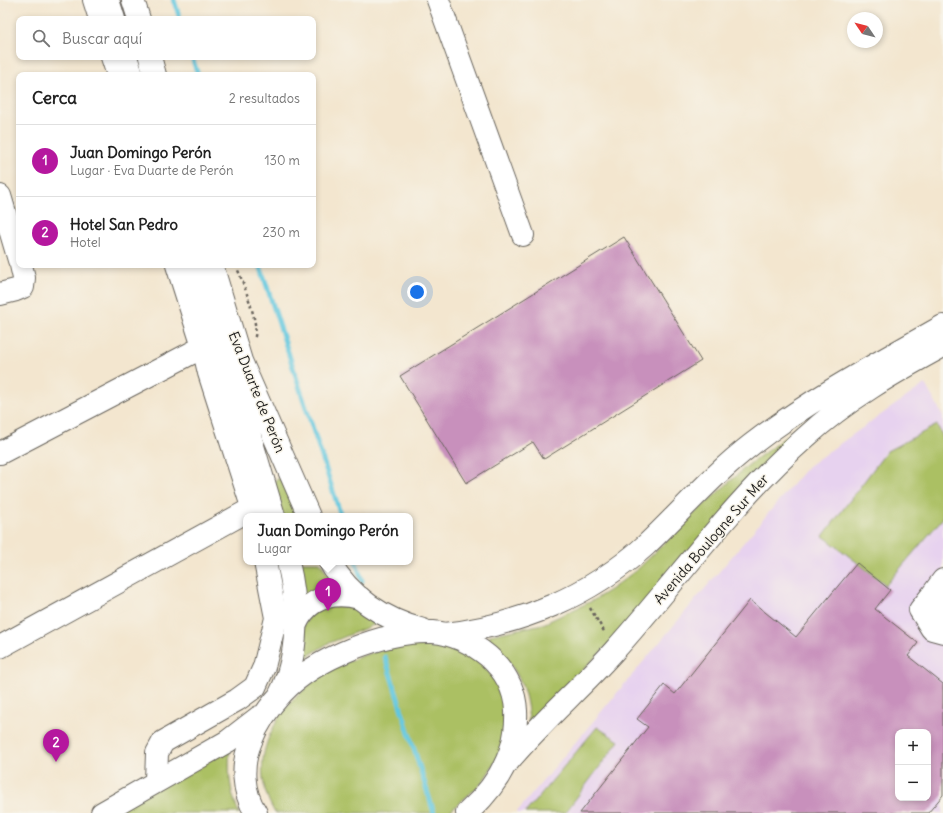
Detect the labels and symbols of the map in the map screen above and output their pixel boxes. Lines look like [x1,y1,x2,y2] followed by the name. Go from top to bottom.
[847,12,883,48] north arrow
[407,282,427,302] your location
[224,329,290,455] street label: Eva Duarte de Perón
[650,470,773,608] street label: Avenida Boulogne Sur Mer
[315,578,341,611] pin: 1
[43,729,69,762] pin: 2

